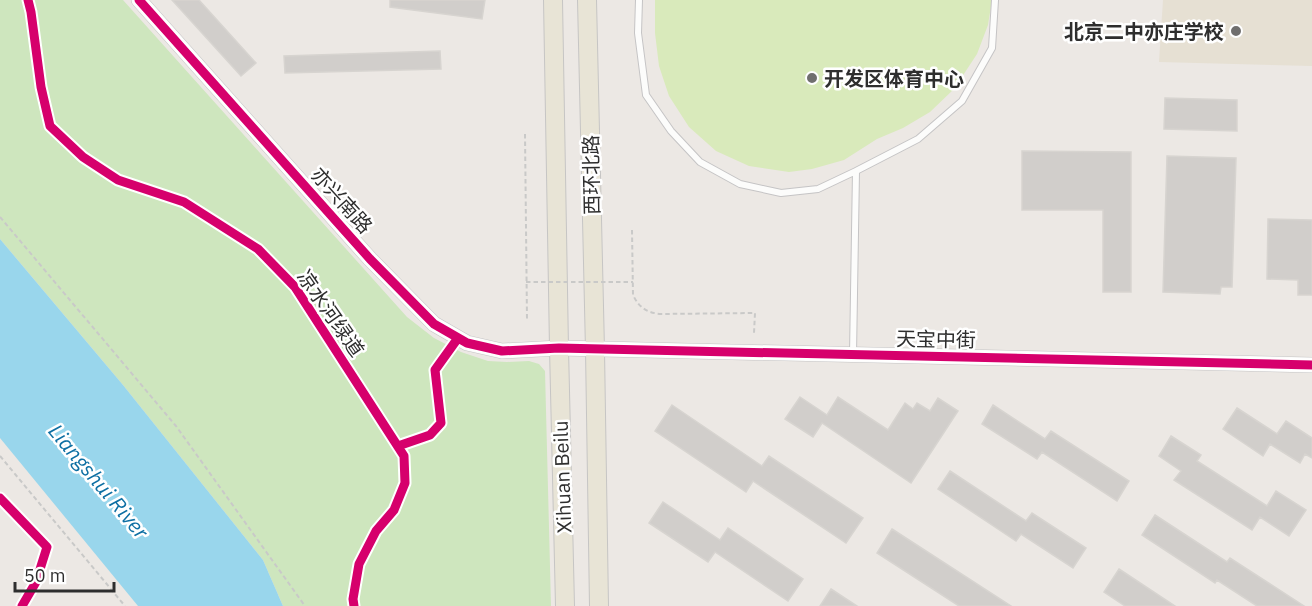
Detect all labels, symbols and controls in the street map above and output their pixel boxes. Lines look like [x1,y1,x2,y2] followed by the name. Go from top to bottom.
[1064,18,1224,45] place label: 北京二中亦庄学校
[1229,24,1243,38] marker: 北京二中亦庄学校
[824,65,964,92] place label: 开发区体育中心
[805,71,819,85] marker: 开发区体育中心
[577,135,605,215] street label: 西环北路
[305,161,379,239] street label: 亦兴南路
[291,264,371,362] street label: 凉水河绿道
[896,325,976,353] street label: 天宝中街
[43,418,156,545] water label: Liangshui River
[547,420,577,534] street label: Xihuan Beilu
[15,555,114,593] scale bar
[24,564,66,587] text: 50 m

